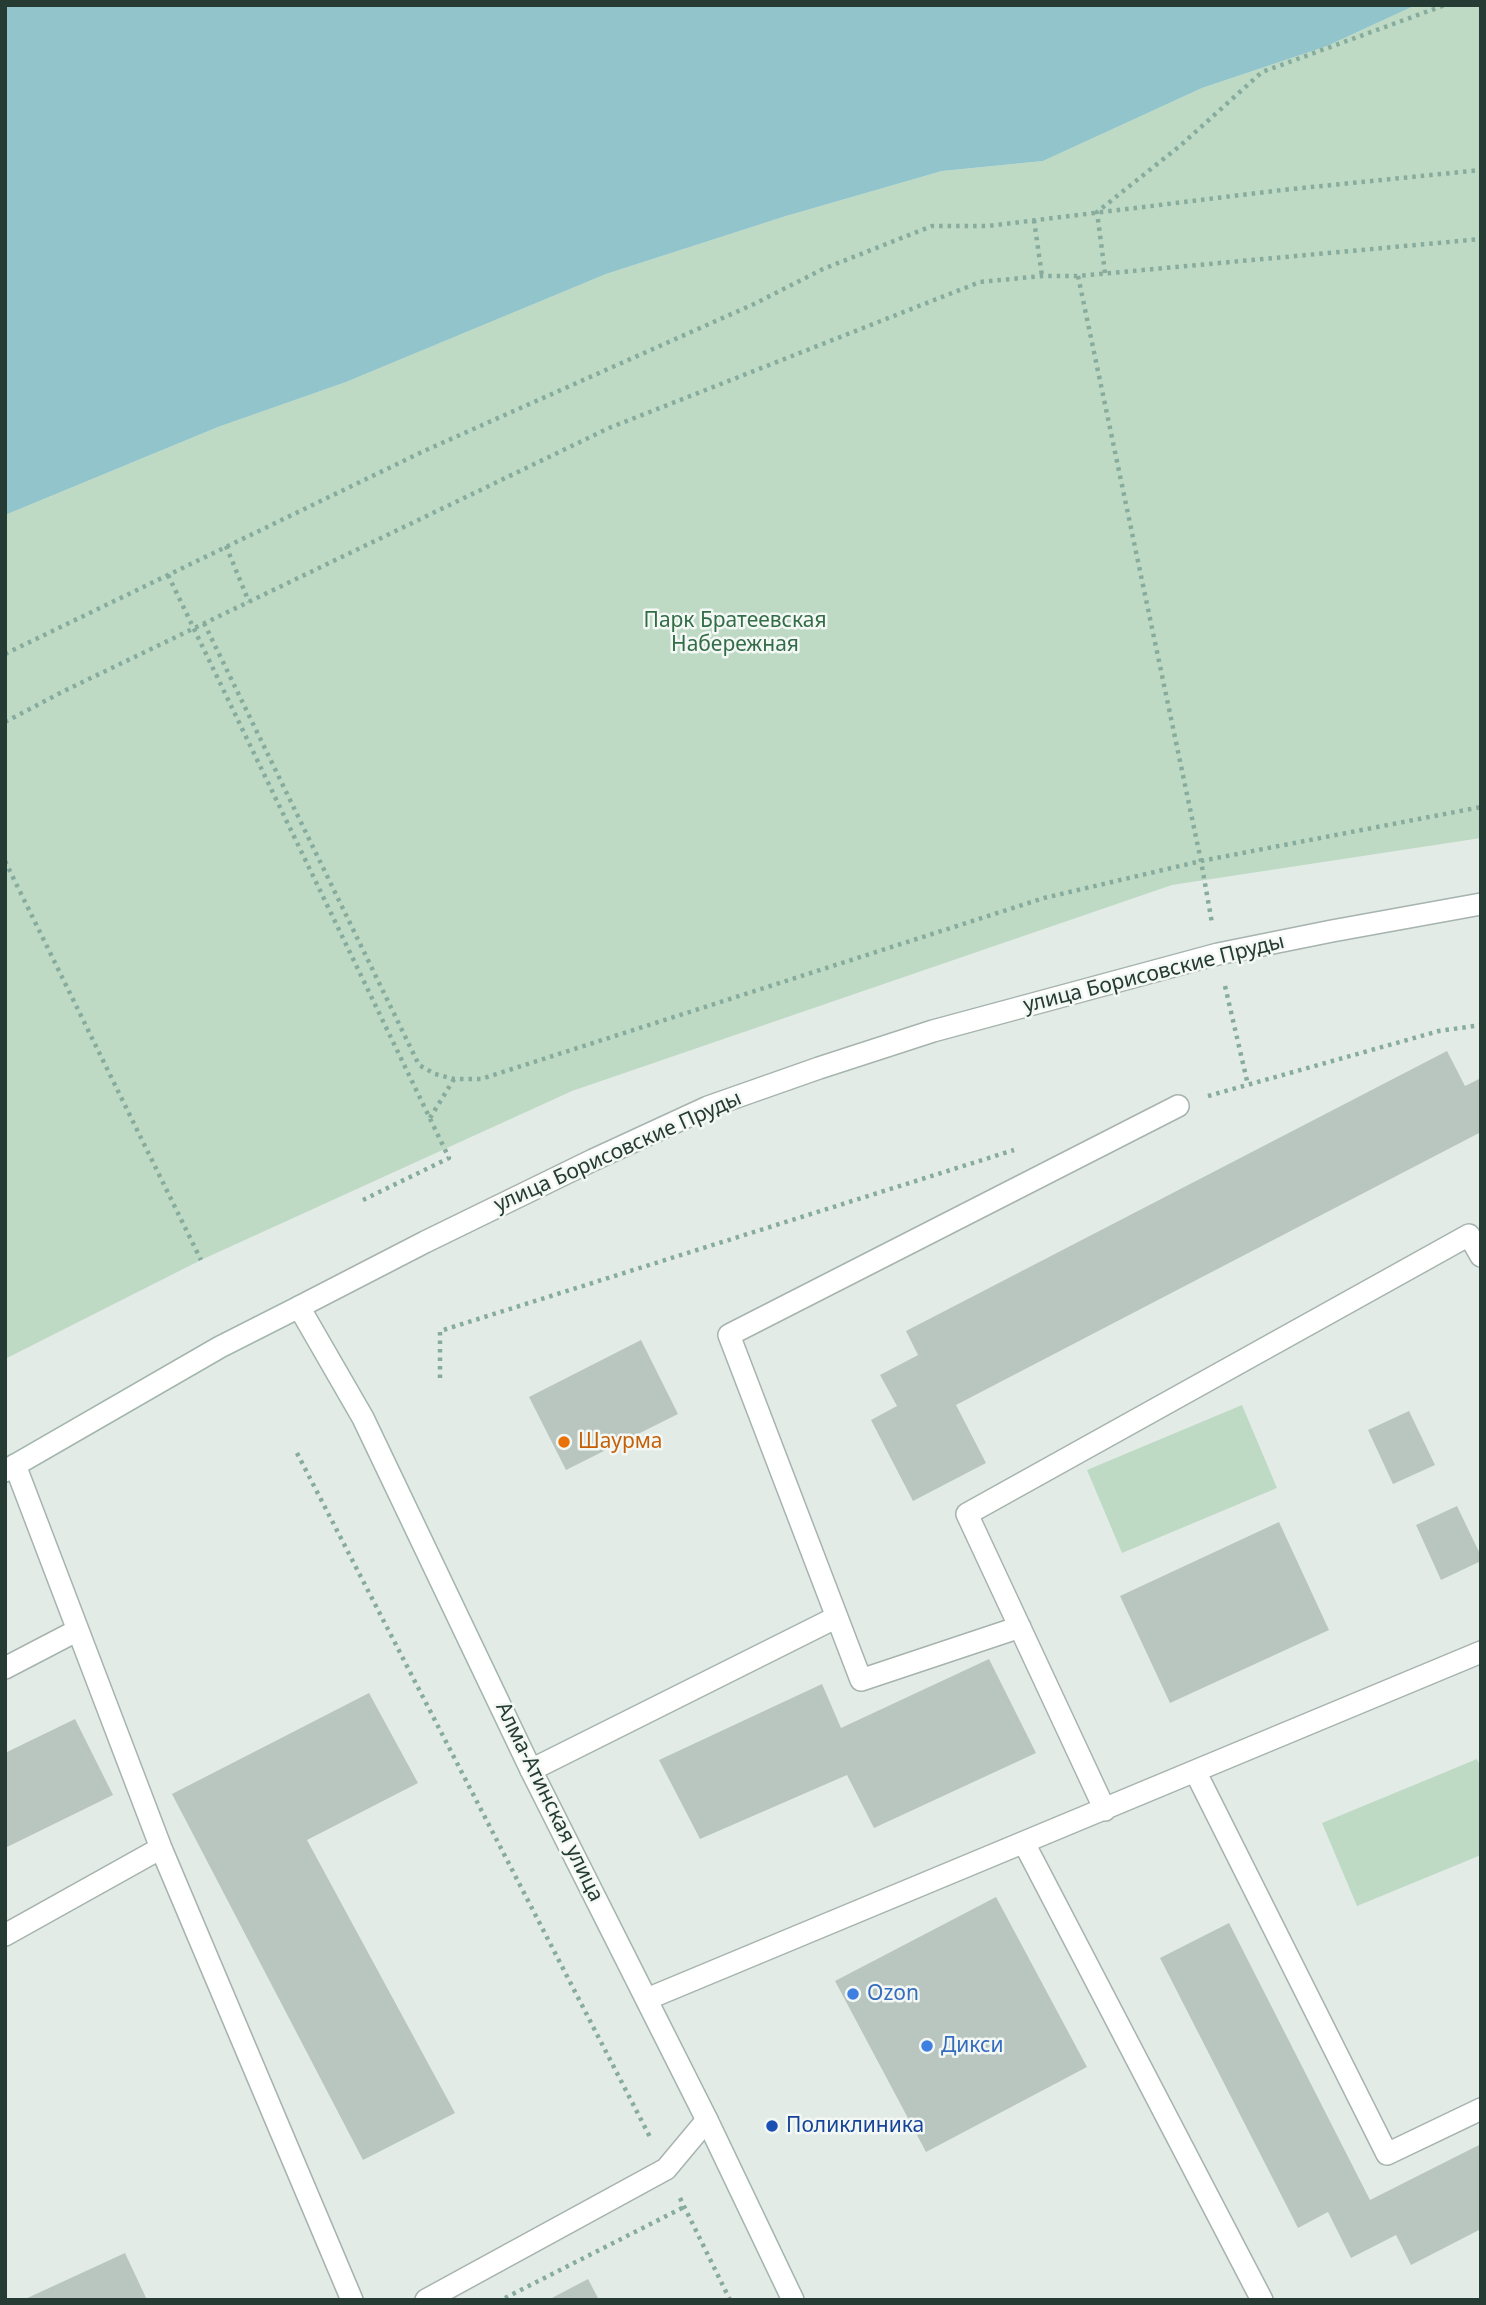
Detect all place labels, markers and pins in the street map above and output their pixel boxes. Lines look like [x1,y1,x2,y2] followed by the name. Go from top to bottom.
[578,1429,662,1455] place label: Шаурма
[556,1434,572,1450] marker: Шаурма
[867,1981,919,2007] place label: Ozon
[845,1986,861,2002] marker: Ozon
[941,2033,1003,2059] place label: Дикси
[919,2038,935,2054] marker: Дикси
[786,2113,924,2139] place label: Поликлиника
[764,2118,780,2134] marker: Поликлиника

